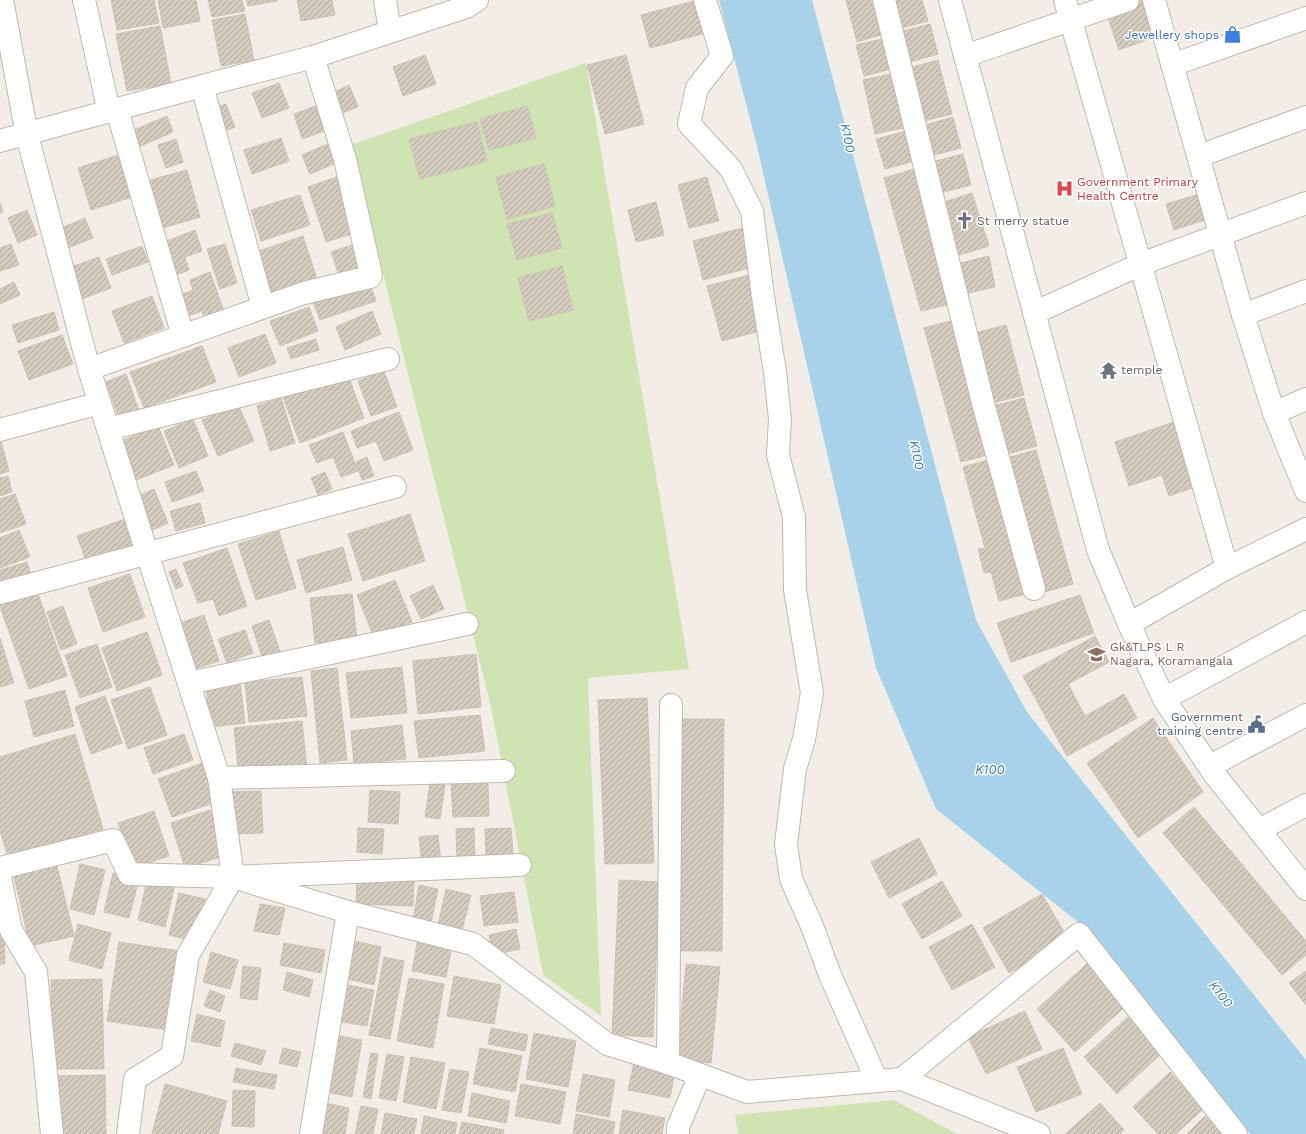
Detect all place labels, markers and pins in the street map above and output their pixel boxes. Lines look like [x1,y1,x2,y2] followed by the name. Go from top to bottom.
[1222,25,1242,45] shop icon: Jewellery shops
[1125,28,1219,42] place label: Jewellery shops
[1077,175,1199,203] place label: Government Primary Health Centre
[1054,179,1074,199] hospital icon: Government Primary Health Centre
[954,211,974,231] church icon: St merry statue
[977,214,1069,228] place label: St merry statue
[1098,360,1118,380] temple icon: temple
[1121,363,1163,377] place label: temple
[1110,640,1233,668] place label: Gk&TLPS L R Nagara, Koramangala
[1087,644,1107,664] school or university icon: Gk&TLPS L R Nagara, Koramangala
[1157,710,1243,738] place label: Government training centre
[1246,714,1266,734] public building icon: Government training centre

